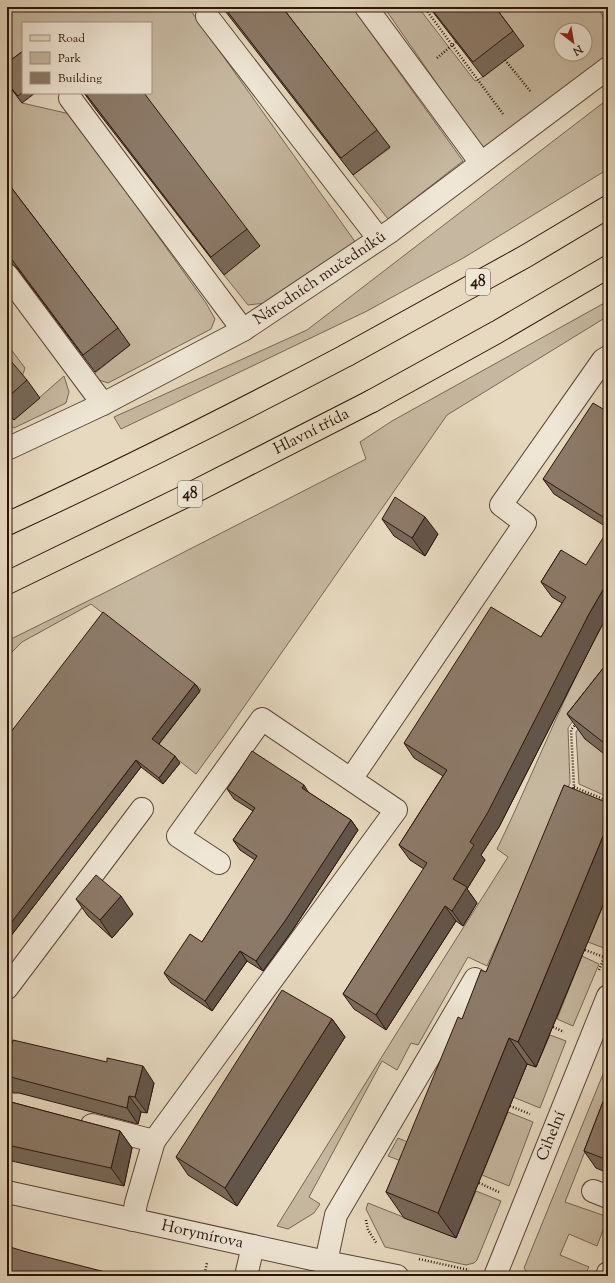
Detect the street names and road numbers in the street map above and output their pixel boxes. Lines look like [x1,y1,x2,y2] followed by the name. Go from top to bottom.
[249,226,391,331] street label: Národních mučedníků
[466,269,490,295] road number: 48
[270,403,354,461] street label: Hlavní třída
[178,481,202,507] road number: 48
[531,1107,572,1165] street label: Cihelní
[159,1215,246,1255] street label: Horymírova

